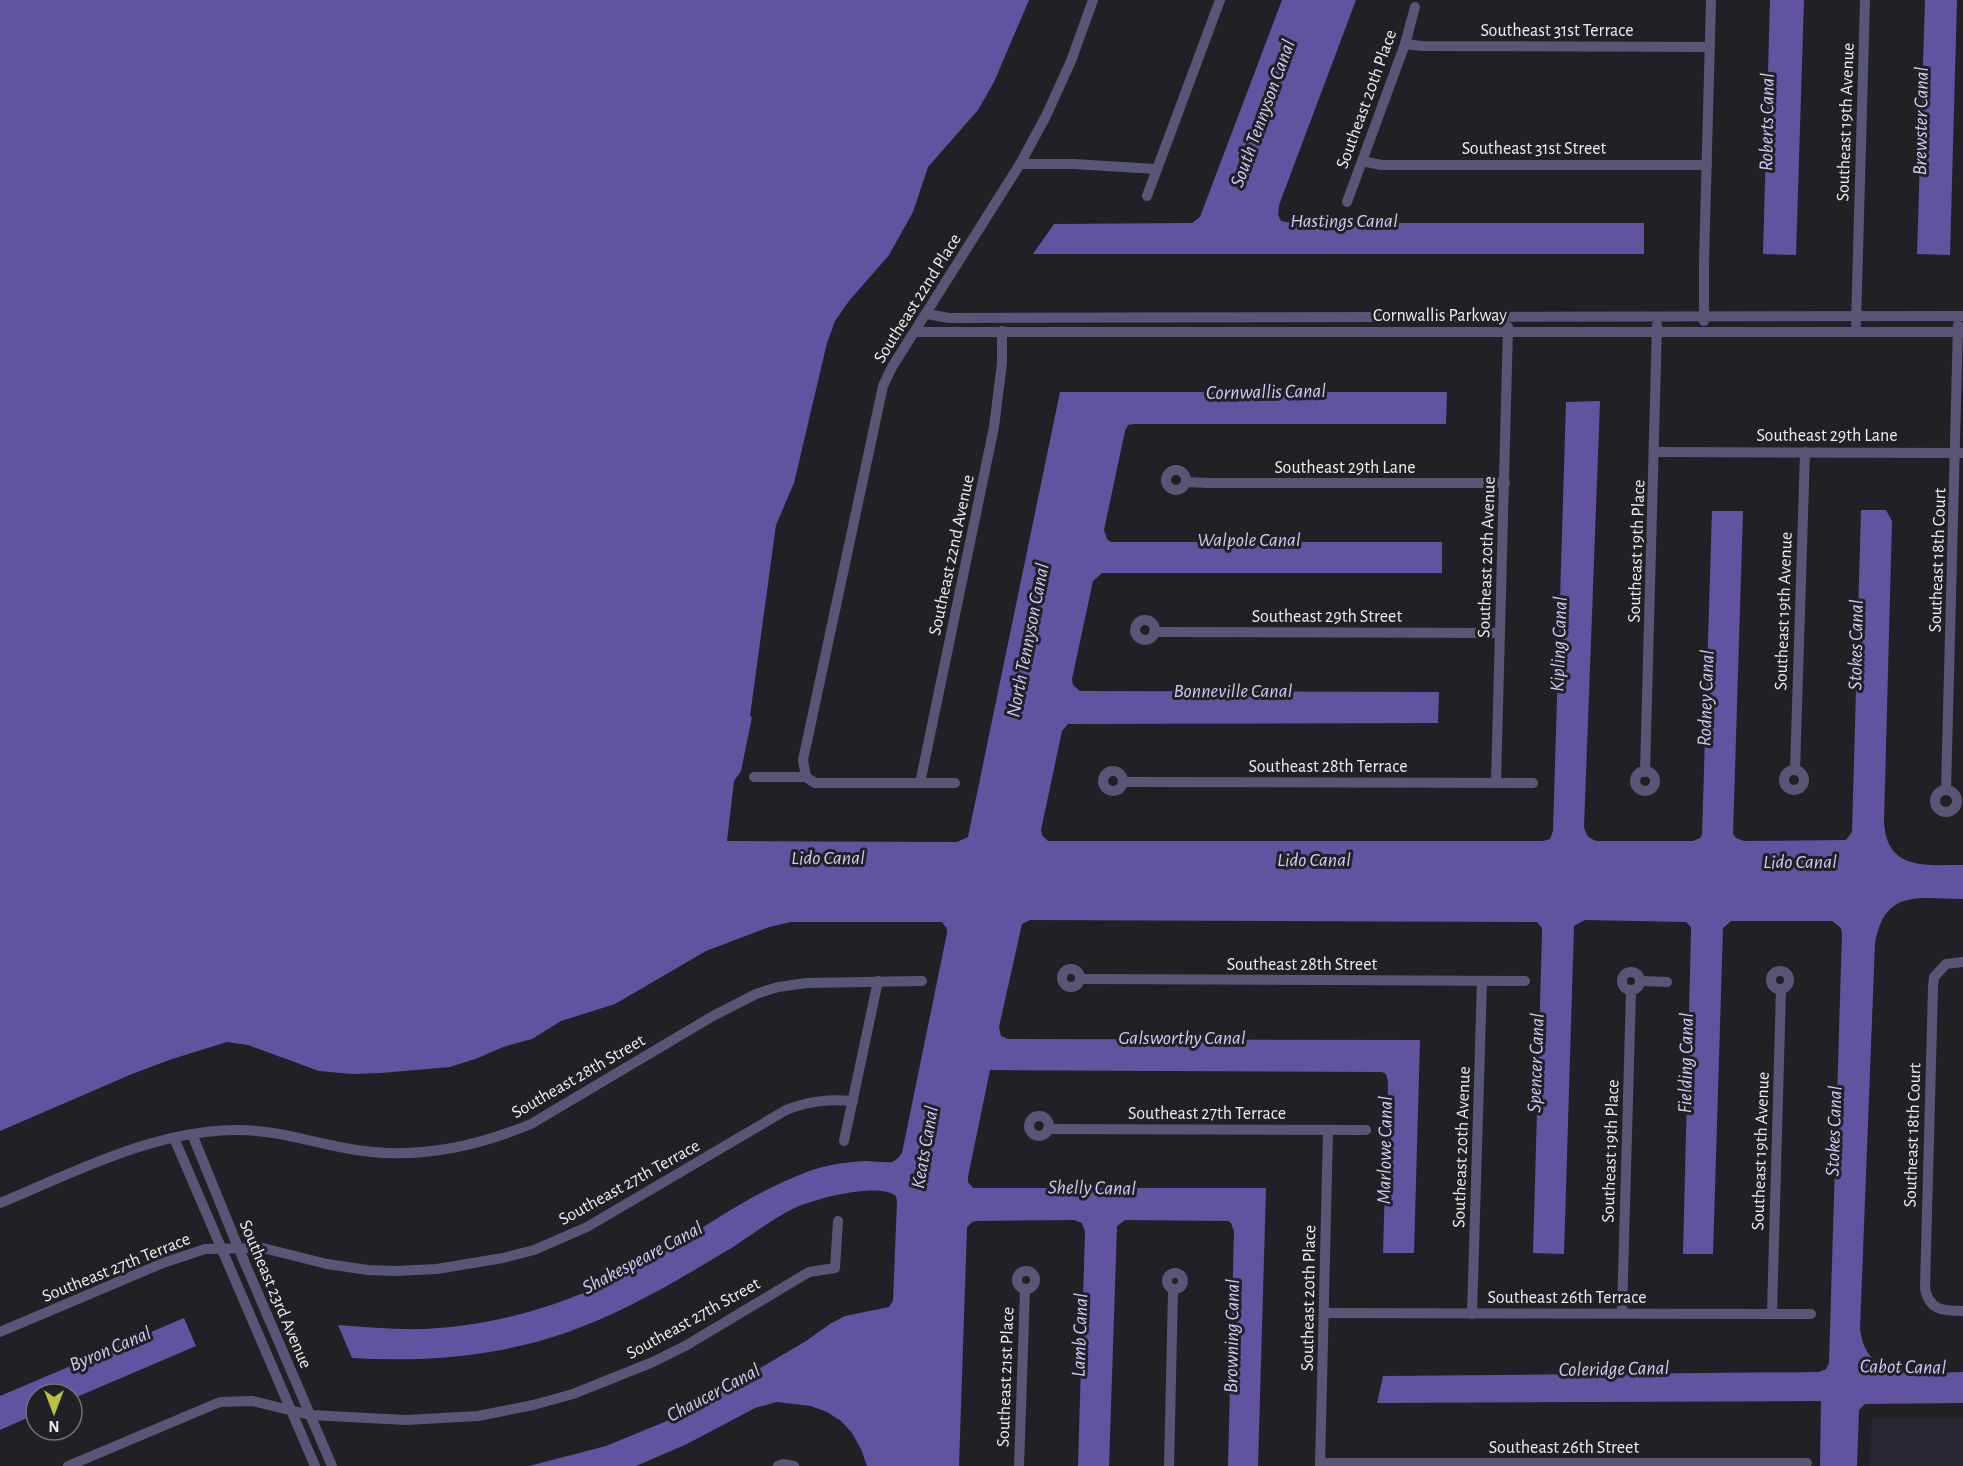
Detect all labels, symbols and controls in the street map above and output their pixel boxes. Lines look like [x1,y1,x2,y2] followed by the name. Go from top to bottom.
[1480,22,1634,40] street label: Southeast 31st Terrace
[1333,28,1400,171] street label: Southeast 20th Place
[1227,37,1299,190] water label: South Tennyson Canal
[1834,43,1858,202] street label: Southeast 19th Avenue
[1910,66,1932,176] water label: Brewster Canal
[1756,73,1778,171] water label: Roberts Canal
[1462,140,1607,158] street label: Southeast 31st Street
[1290,211,1398,231] water label: Hastings Canal
[871,231,965,366] street label: Southeast 22nd Place
[1373,307,1507,325] street label: Cornwallis Parkway
[1206,381,1326,403] water label: Cornwallis Canal
[1756,427,1898,445] street label: Southeast 29th Lane
[1274,459,1416,477] street label: Southeast 29th Lane
[926,473,978,637] street label: Southeast 22nd Avenue
[1475,476,1499,638] street label: Southeast 20th Avenue
[1626,479,1648,623] street label: Southeast 19th Place
[1926,487,1950,633] street label: Southeast 18th Court
[1197,530,1301,550] water label: Walpole Canal
[1772,532,1796,691] street label: Southeast 19th Avenue
[1003,561,1053,719] water label: North Tennyson Canal
[1547,596,1571,692] water label: Kipling Canal
[1845,599,1867,691] water label: Stokes Canal
[1252,608,1402,626] street label: Southeast 29th Street
[1694,649,1718,747] water label: Rodney Canal
[1174,681,1292,701] water label: Bonneville Canal
[1249,758,1407,776] street label: Southeast 28th Terrace
[791,848,865,868] water label: Lido Canal
[1277,850,1351,870] water label: Lido Canal
[1763,852,1837,872] water label: Lido Canal
[1227,956,1377,974] street label: Southeast 28th Street
[1675,1012,1697,1114] water label: Fielding Canal
[1524,1013,1548,1113] water label: Spencer Canal
[1118,1028,1246,1048] water label: Galsworthy Canal
[509,1031,648,1122] street label: Southeast 28th Street
[1901,1062,1925,1208] street label: Southeast 18th Court
[1450,1066,1474,1228] street label: Southeast 20th Avenue
[1749,1072,1773,1231] street label: Southeast 19th Avenue
[1600,1079,1622,1223] street label: Southeast 19th Place
[1822,1085,1846,1177] water label: Stokes Canal
[1374,1096,1396,1204] water label: Marlowe Canal
[908,1104,942,1190] water label: Keats Canal
[1128,1105,1286,1123] street label: Southeast 27th Terrace
[556,1137,703,1229] street label: Southeast 27th Terrace
[1048,1177,1136,1199] water label: Shelly Canal
[236,1217,315,1371] street label: Southeast 23rd Avenue
[579,1218,706,1298] water label: Shakespeare Canal
[1299,1225,1319,1371] street label: Southeast 20th Place
[40,1230,193,1306] street label: Southeast 27th Terrace
[624,1275,763,1363] street label: Southeast 27th Street
[1221,1279,1243,1393] water label: Browning Canal
[1488,1289,1646,1307] street label: Southeast 26th Terrace
[1069,1293,1091,1377] water label: Lamb Canal
[995,1307,1017,1447] street label: Southeast 21st Place
[67,1323,154,1375] water label: Byron Canal
[1860,1356,1946,1378] water label: Cabot Canal
[1558,1358,1670,1380] water label: Coleridge Canal
[663,1360,764,1426] water label: Chaucer Canal
[24,1382,84,1442] north arrow
[48,1418,60,1434] text: N
[1489,1439,1639,1457] street label: Southeast 26th Street

